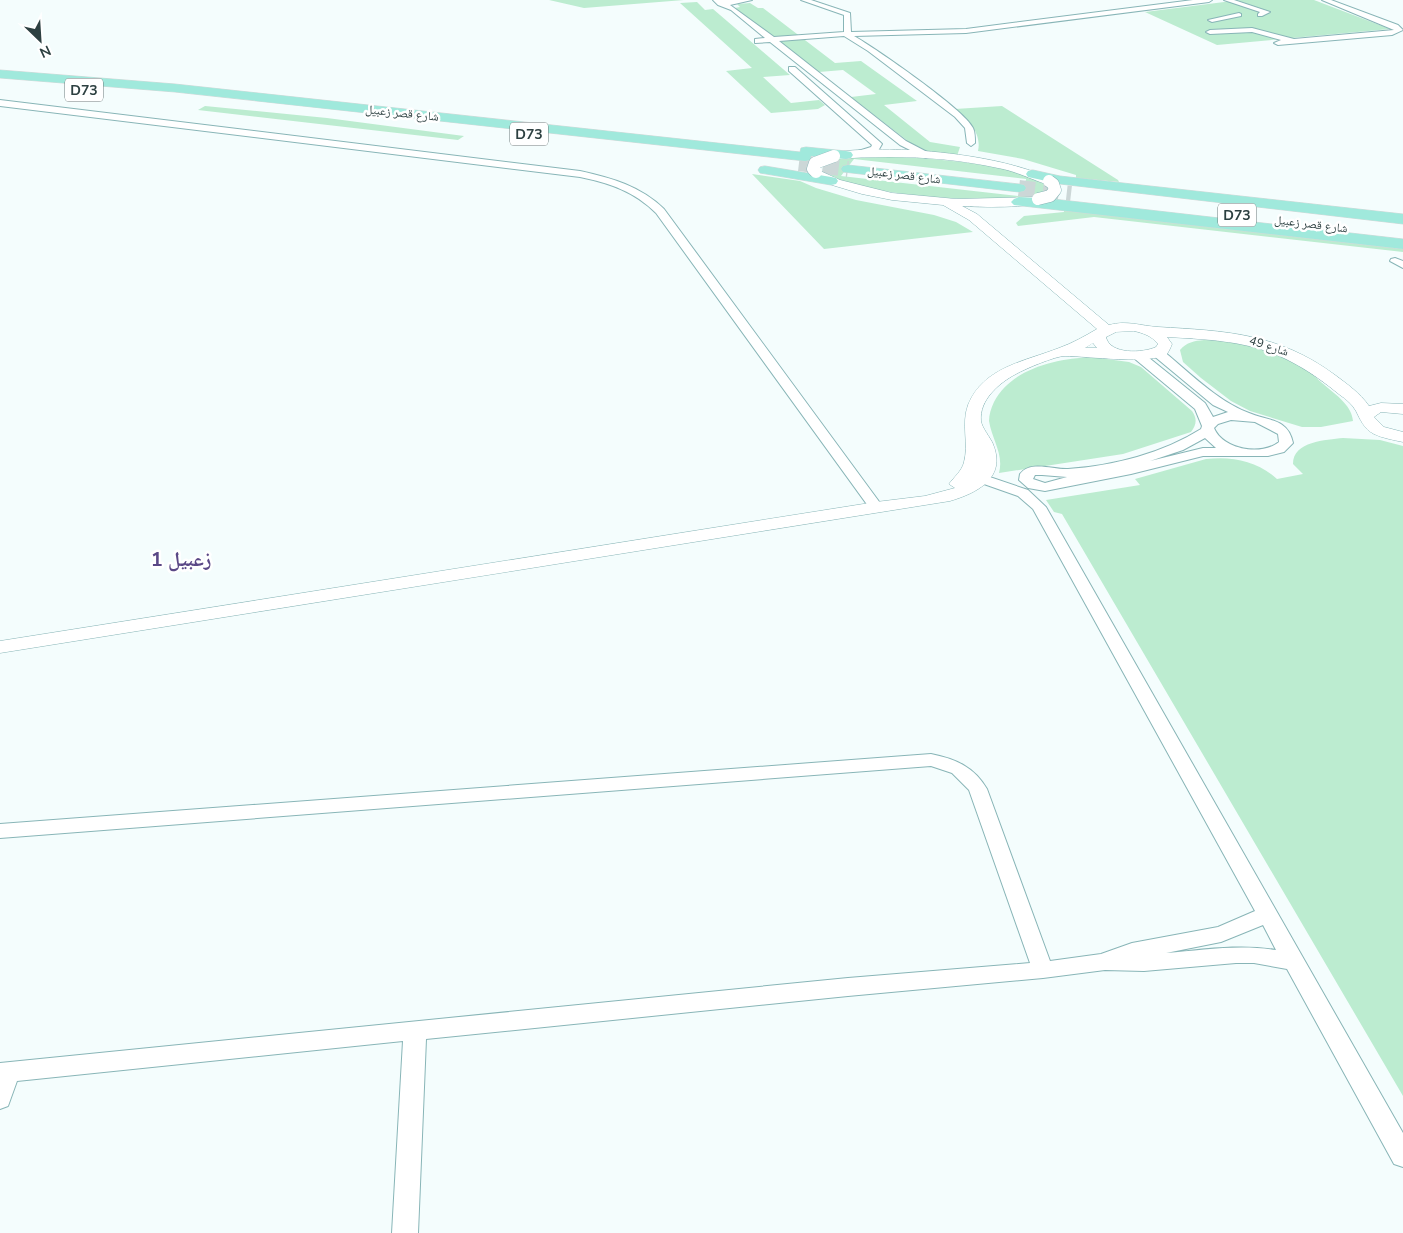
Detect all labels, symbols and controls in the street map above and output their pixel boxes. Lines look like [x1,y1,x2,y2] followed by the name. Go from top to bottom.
[15,15,65,65] north arrow
[37,41,54,62] text: N
[65,78,103,102] road number: D73
[364,101,440,125] street label: شارع قصر زعبيل
[510,122,548,146] road number: D73
[866,163,942,187] street label: شارع قصر زعبيل
[1218,204,1256,226] road number: D73
[1273,212,1349,236] street label: شارع قصر زعبيل
[1247,332,1291,360] street label: شارع 49
[151,546,211,573] district label: زعبيل 1

